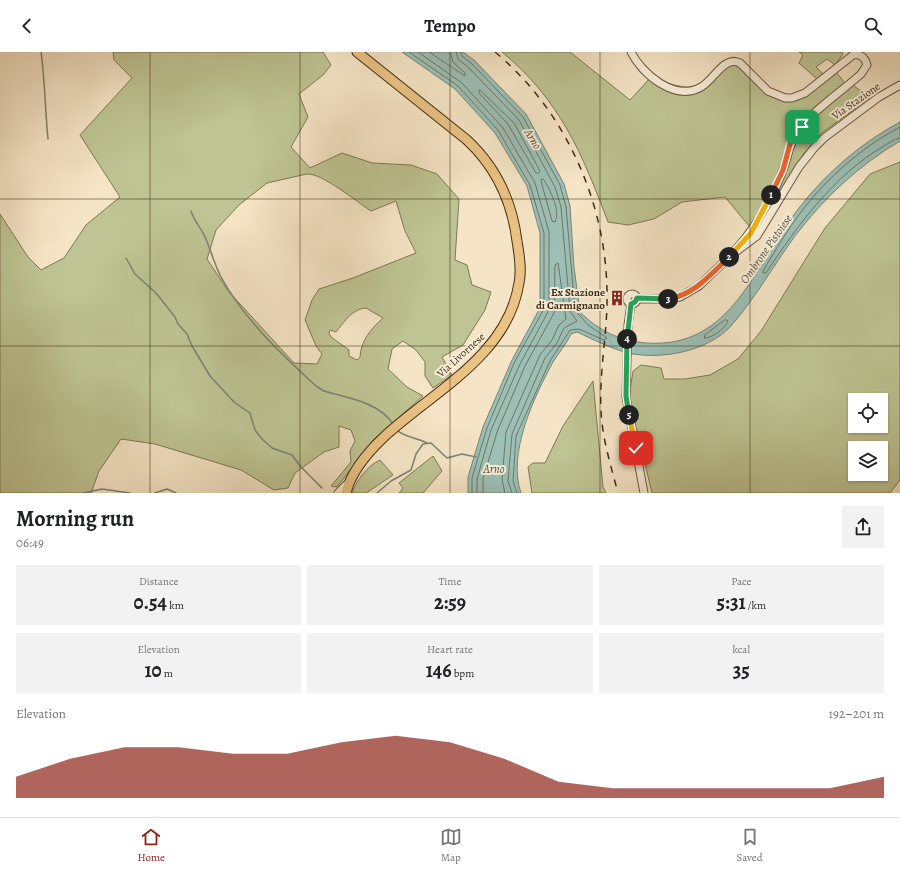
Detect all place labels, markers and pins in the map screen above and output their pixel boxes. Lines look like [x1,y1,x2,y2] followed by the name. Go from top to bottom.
[785,110,819,144] pin
[761,185,781,205] pin: 1
[719,247,739,267] pin: 2
[536,285,605,313] place label: Ex Stazione di Carmignano
[608,289,626,307] building icon: Ex Stazione di Carmignano
[658,289,678,309] pin: 3
[617,329,637,349] pin: 4
[619,405,639,425] pin: 5
[619,431,653,465] pin

